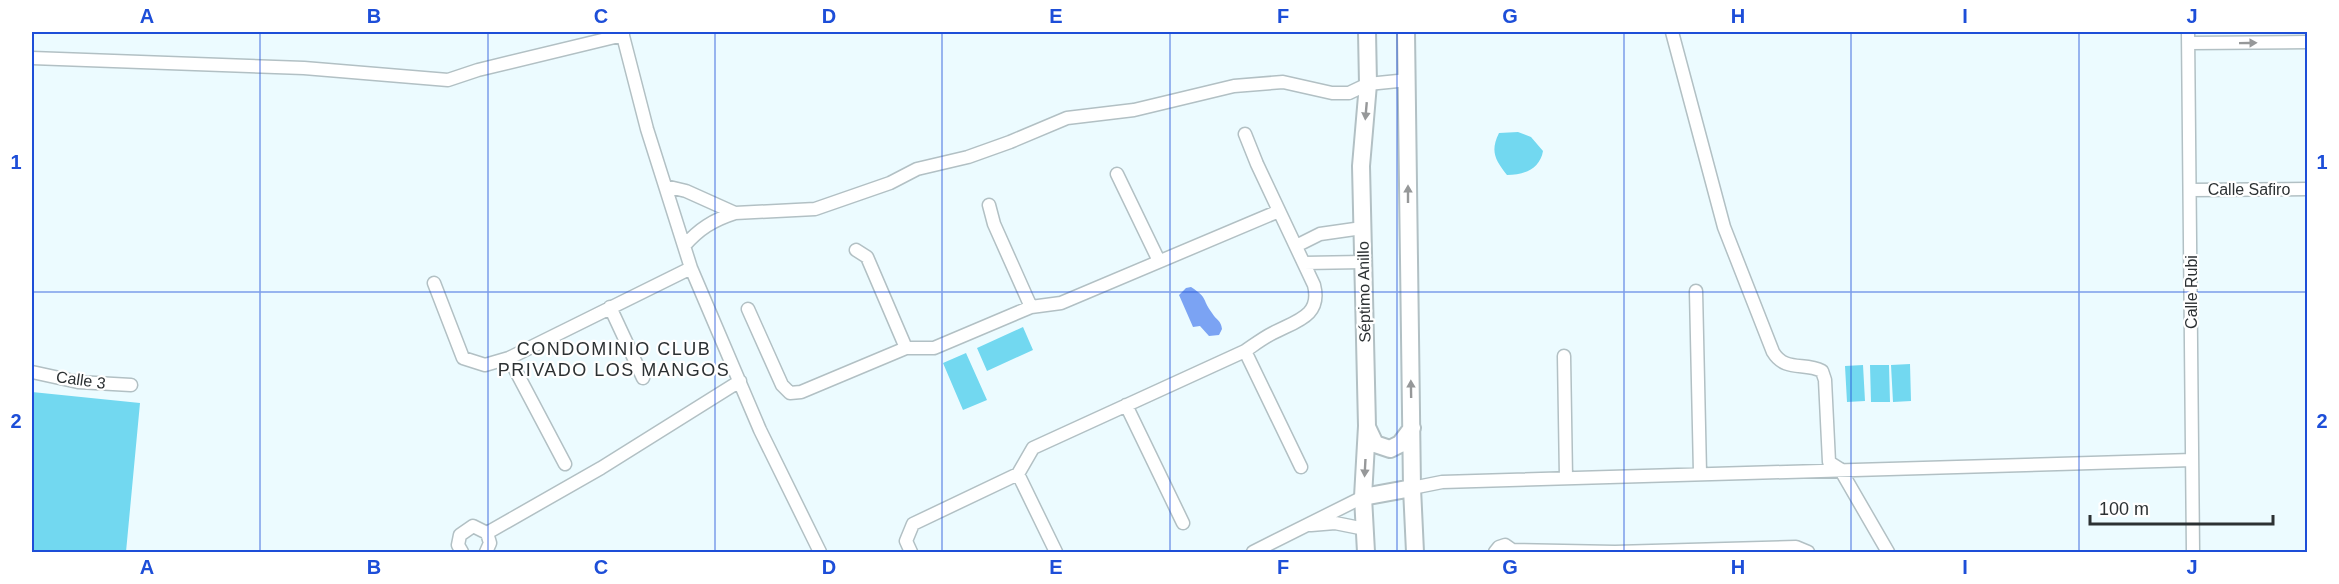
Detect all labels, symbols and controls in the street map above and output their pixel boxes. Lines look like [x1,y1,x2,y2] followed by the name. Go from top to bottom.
[140,5,154,27] text: A
[367,5,381,27] text: B
[594,5,608,27] text: C
[822,5,836,27] text: D
[1049,5,1063,27] text: E
[1277,5,1289,27] text: F
[1502,5,1518,27] text: G
[1731,5,1745,27] text: H
[1962,5,1968,27] text: I
[2186,5,2198,27] text: J
[2238,38,2257,48] one-way arrow
[1361,101,1371,120] one-way arrow
[10,151,22,173] text: 1
[2316,151,2328,173] text: 1
[2208,181,2290,198] street label: Calle Safiro
[1404,185,1413,204] one-way arrow
[1355,241,1373,343] street label: Séptimo Anillo
[2183,255,2200,329] street label: Calle Rubi
[498,339,730,380] district label: CONDOMINIO CLUB PRIVADO LOS MANGOS
[55,368,107,392] street label: Calle 3
[1406,380,1416,399] one-way arrow
[10,410,22,432] text: 2
[2316,410,2328,432] text: 2
[1360,458,1369,477] one-way arrow
[2090,488,2273,526] scale bar
[2099,499,2149,519] text: 100 m
[140,556,154,578] text: A
[367,556,381,578] text: B
[594,556,608,578] text: C
[822,556,836,578] text: D
[1049,556,1063,578] text: E
[1277,556,1289,578] text: F
[1502,556,1518,578] text: G
[1731,556,1745,578] text: H
[1962,556,1968,578] text: I
[2186,556,2198,578] text: J

